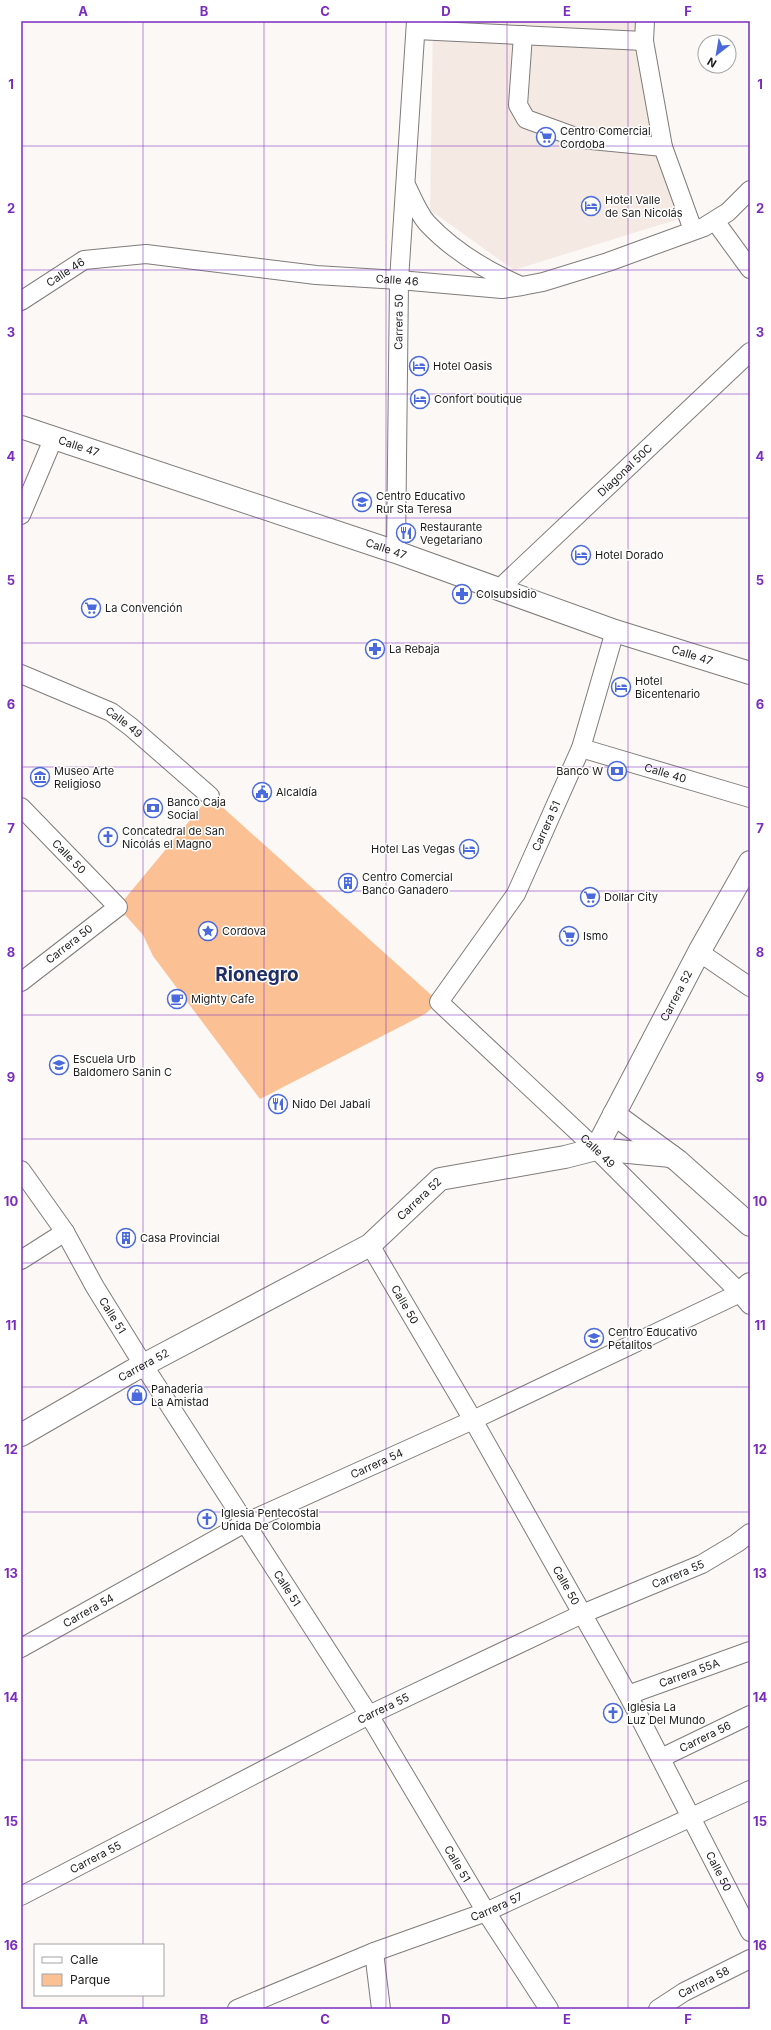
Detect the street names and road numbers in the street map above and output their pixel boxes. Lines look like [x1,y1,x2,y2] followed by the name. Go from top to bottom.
[44,254,87,290] street label: Calle 46
[375,272,419,289] street label: Calle 46
[391,294,406,350] street label: Carrera 50
[57,433,101,460] street label: Calle 47
[594,441,655,499] street label: Diagonal 50C
[364,535,409,562] street label: Calle 47
[670,642,715,668] street label: Calle 47
[103,704,145,741] street label: Calle 49
[643,760,688,786] street label: Calle 40
[529,799,563,853] street label: Carrera 51
[49,836,89,877] street label: Calle 50
[43,921,95,967] street label: Carrera 50
[657,968,695,1024] street label: Carrera 52
[577,1131,618,1171] street label: Calle 49
[394,1174,444,1223] street label: Carrera 52
[388,1282,422,1326] street label: Calle 50
[96,1295,129,1336] street label: Calle 51
[115,1346,171,1385] street label: Carrera 52
[348,1446,405,1481] street label: Carrera 54
[650,1557,707,1591] street label: Carrera 55
[550,1563,583,1608] street label: Calle 50
[270,1567,304,1609] street label: Calle 51
[60,1591,116,1630] street label: Carrera 54
[657,1655,722,1690] street label: Carrera 55A
[355,1690,412,1727] street label: Carrera 55
[677,1718,733,1755] street label: Carrera 56
[68,1838,124,1876] street label: Carrera 55
[441,1843,474,1885] street label: Calle 51
[703,1849,735,1894] street label: Calle 50
[469,1889,525,1924] street label: Carrera 57
[675,1963,732,2001] street label: Carrera 58

